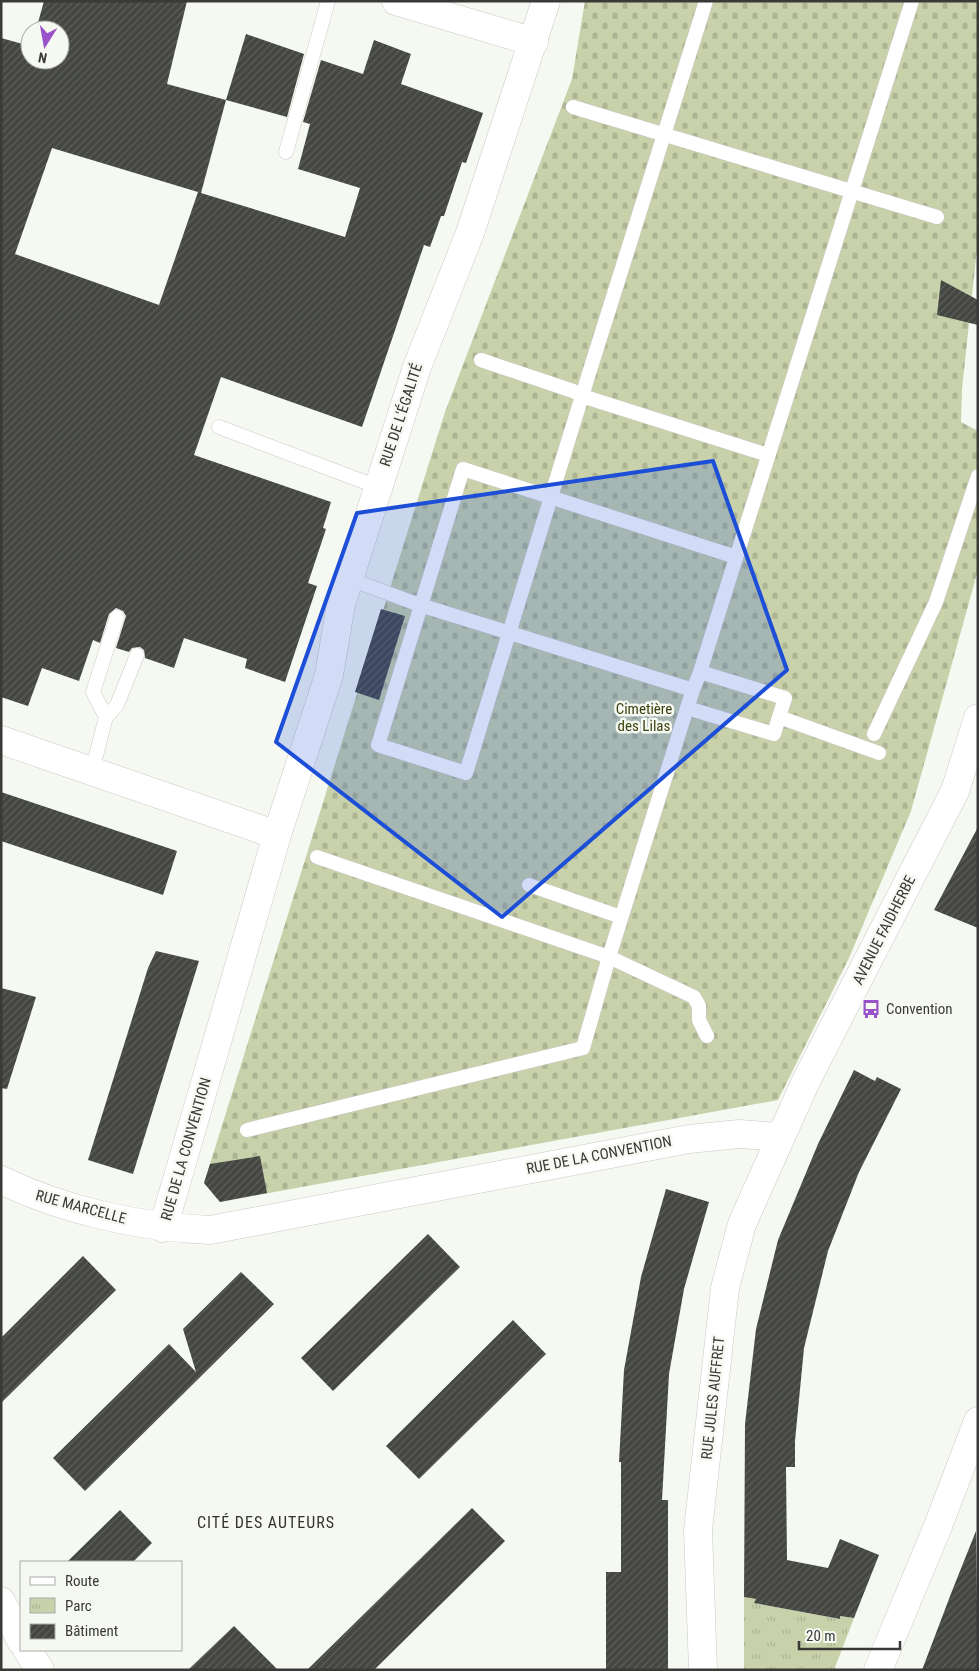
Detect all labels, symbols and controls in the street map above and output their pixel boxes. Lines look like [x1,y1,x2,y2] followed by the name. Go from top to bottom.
[20,20,70,70] north arrow
[37,49,48,66] text: N
[376,361,426,469] street label: RUE DE L'ÉGALITÉ
[616,700,672,735] park label: Cimetière des Lilas
[849,873,919,987] street label: AVENUE FAIDHERBE
[860,998,882,1020] bus stop icon: Convention
[886,1000,953,1018] place label: Convention
[157,1076,215,1222] street label: RUE DE LA CONVENTION
[525,1132,673,1178] street label: RUE DE LA CONVENTION
[34,1186,128,1228] street label: RUE MARCELLE
[698,1335,728,1460] street label: RUE JULES AUFFRET
[197,1513,335,1532] district label: CITÉ DES AUTEURS
[20,1561,182,1651] legend
[65,1572,99,1590] text: Route
[65,1597,92,1615] text: Parc
[799,1618,900,1650] scale bar
[65,1622,118,1640] text: Bâtiment
[806,1627,836,1645] text: 20 m

